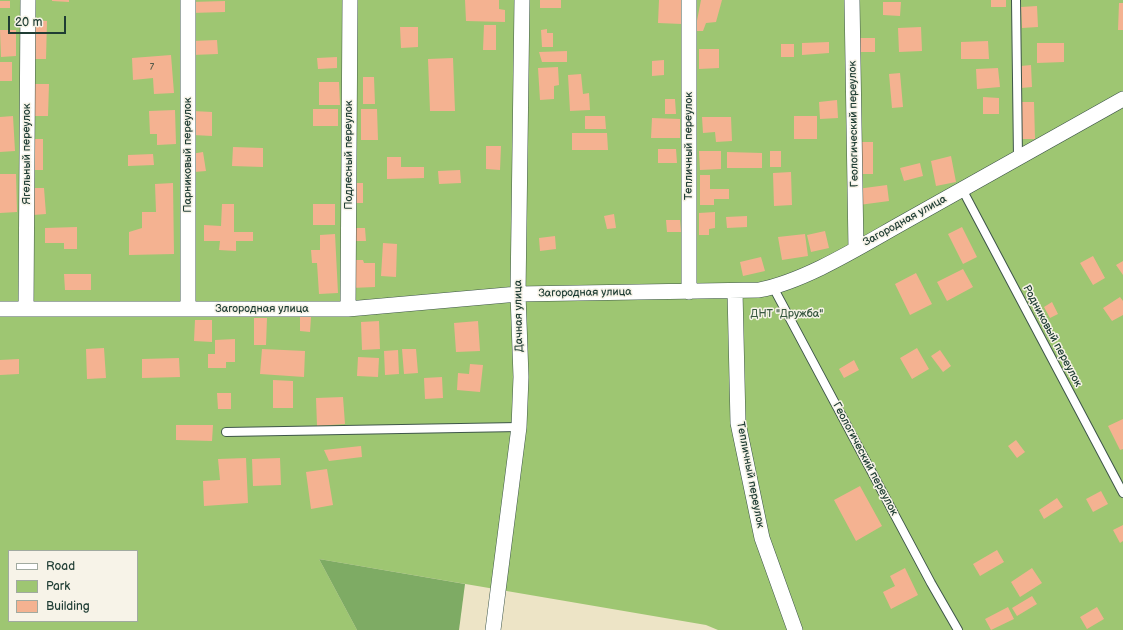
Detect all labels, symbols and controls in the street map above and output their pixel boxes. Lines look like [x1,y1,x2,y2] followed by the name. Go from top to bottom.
[10,8,68,34] scale bar
[15,15,42,30] text: 20 m
[846,61,862,187] street label: Геологический переулок
[150,63,154,73] house number: 7
[682,92,696,200] street label: Тепличный переулок
[181,97,195,213] street label: Парниковый переулок
[342,100,356,210] street label: Подлесный переулок
[20,104,34,204] street label: Ягельный переулок
[861,193,949,249] street label: Загородная улица
[512,280,526,352] street label: Дачная улица
[1020,283,1084,389] street label: Родниковый переулок
[538,286,632,300] street label: Загородная улица
[215,302,309,316] street label: Загородная улица
[751,307,823,321] park label: ДНТ "Дружба"
[829,400,901,518] street label: Геологический переулок
[733,421,767,529] street label: Тепличный переулок
[8,550,138,622] legend
[46,559,75,574] text: Road
[46,579,70,594] text: Park
[46,599,90,614] text: Building

